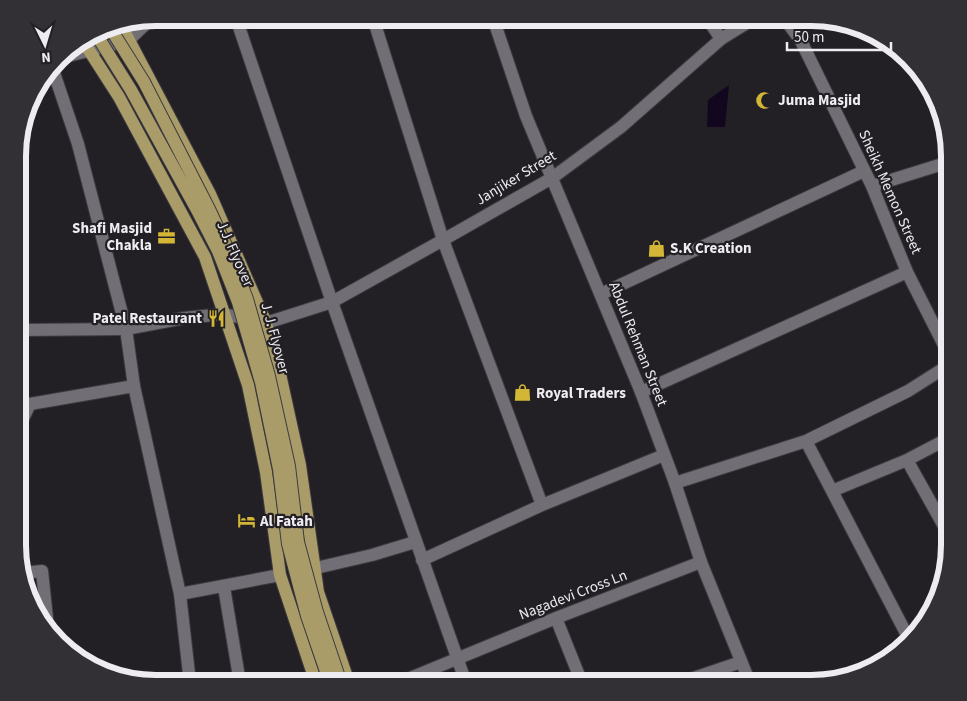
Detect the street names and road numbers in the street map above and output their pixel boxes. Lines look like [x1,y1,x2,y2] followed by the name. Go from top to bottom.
[853,127,927,257] street label: Sheikh Memon Street
[472,146,560,210] street label: Janjiker Street
[211,218,259,291] street label: J.J. Flyover
[603,279,673,409] street label: Abdul Rehman Street
[255,300,295,377] street label: J. J. Flyover
[516,565,630,625] street label: Nagadevi Cross Ln

